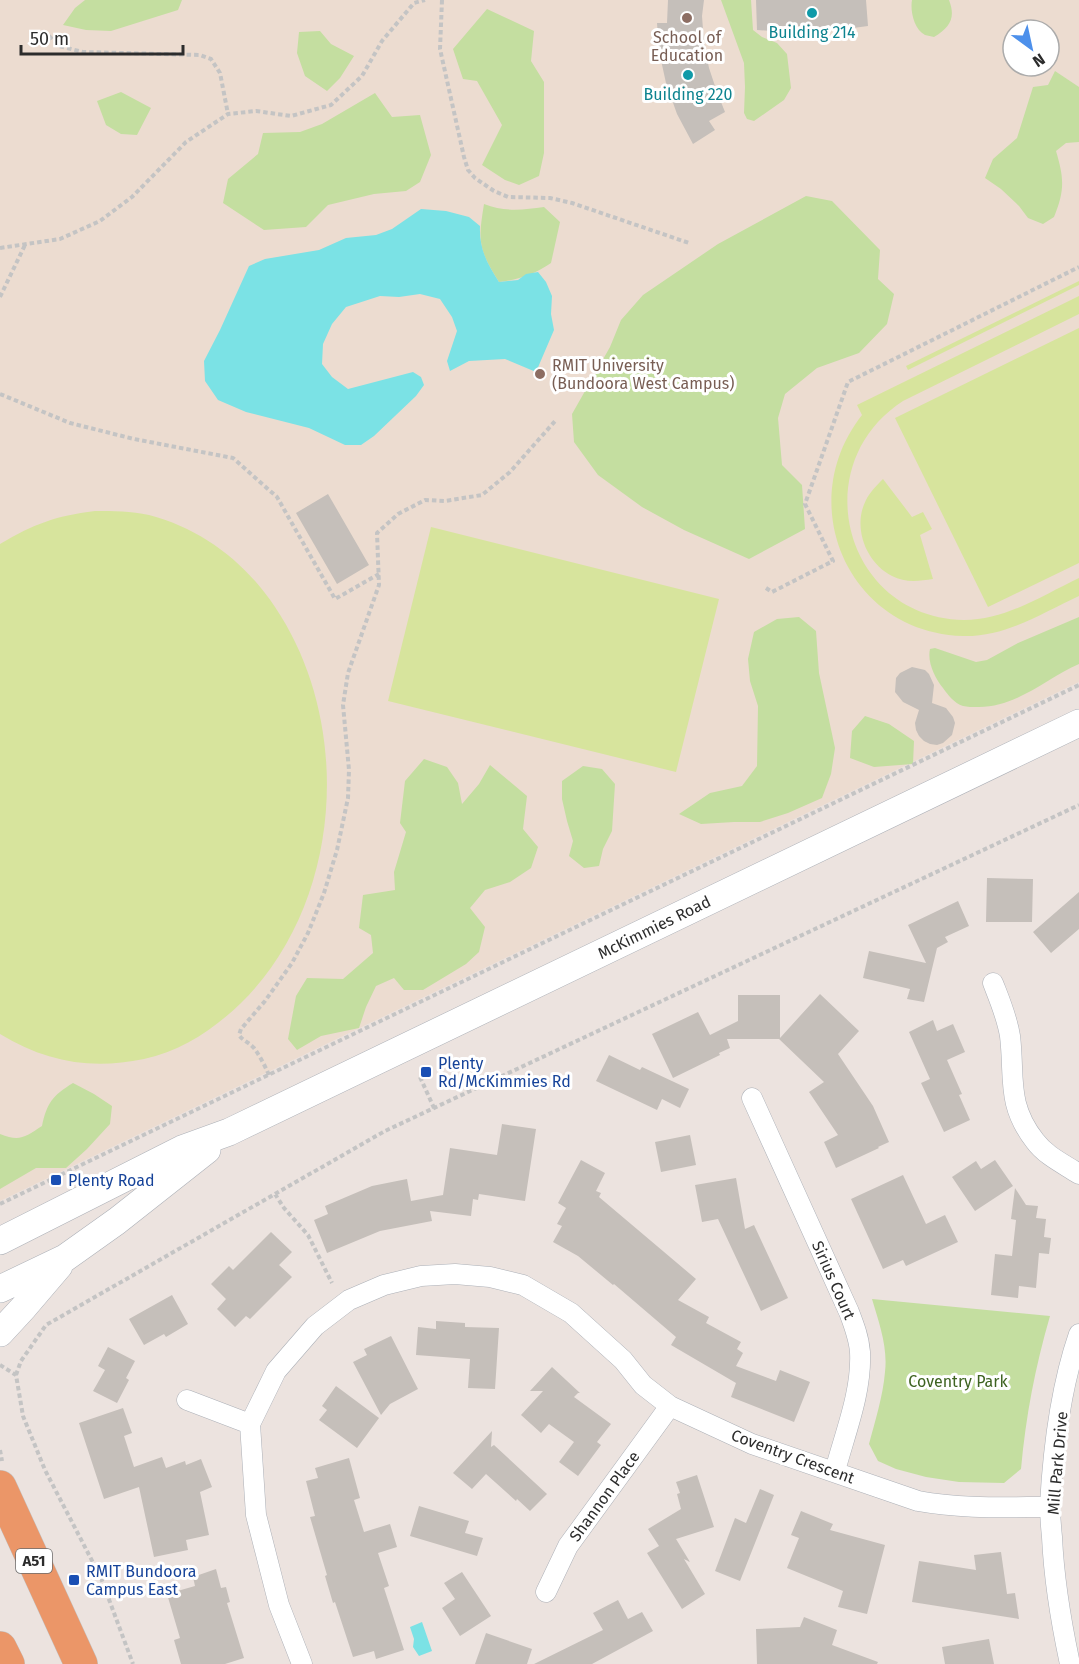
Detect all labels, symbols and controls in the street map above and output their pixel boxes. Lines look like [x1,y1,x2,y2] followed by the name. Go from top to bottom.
[805,6,819,20] marker: Building 214
[680,11,694,25] marker: School of Education
[21,18,183,56] scale bar
[1001,18,1061,78] north arrow
[768,23,856,42] place label: Building 214
[30,28,69,50] text: 50 m
[651,28,723,65] place label: School of Education
[1029,49,1049,71] text: N
[681,68,695,82] marker: Building 220
[644,85,733,104] place label: Building 220
[552,356,734,393] place label: RMIT University (Bundoora West Campus)
[533,367,547,381] marker: RMIT University (Bundoora West Campus)
[595,892,714,963] street label: McKimmies Road
[438,1054,571,1091] place label: Plenty Rd/McKimmies Rd
[419,1065,433,1079] marker: Plenty Rd/McKimmies Rd
[68,1171,155,1190] place label: Plenty Road
[49,1173,63,1187] marker: Plenty Road
[808,1238,859,1323] street label: Sirius Court
[908,1372,1008,1391] park label: Coventry Park
[1044,1410,1071,1516] street label: Mill Park Drive
[729,1425,857,1488] street label: Coventry Crescent
[565,1447,644,1545] street label: Shannon Place
[16,1549,52,1573] road number: A51
[86,1562,196,1599] place label: RMIT Bundoora Campus East
[67,1573,81,1587] marker: RMIT Bundoora Campus East

